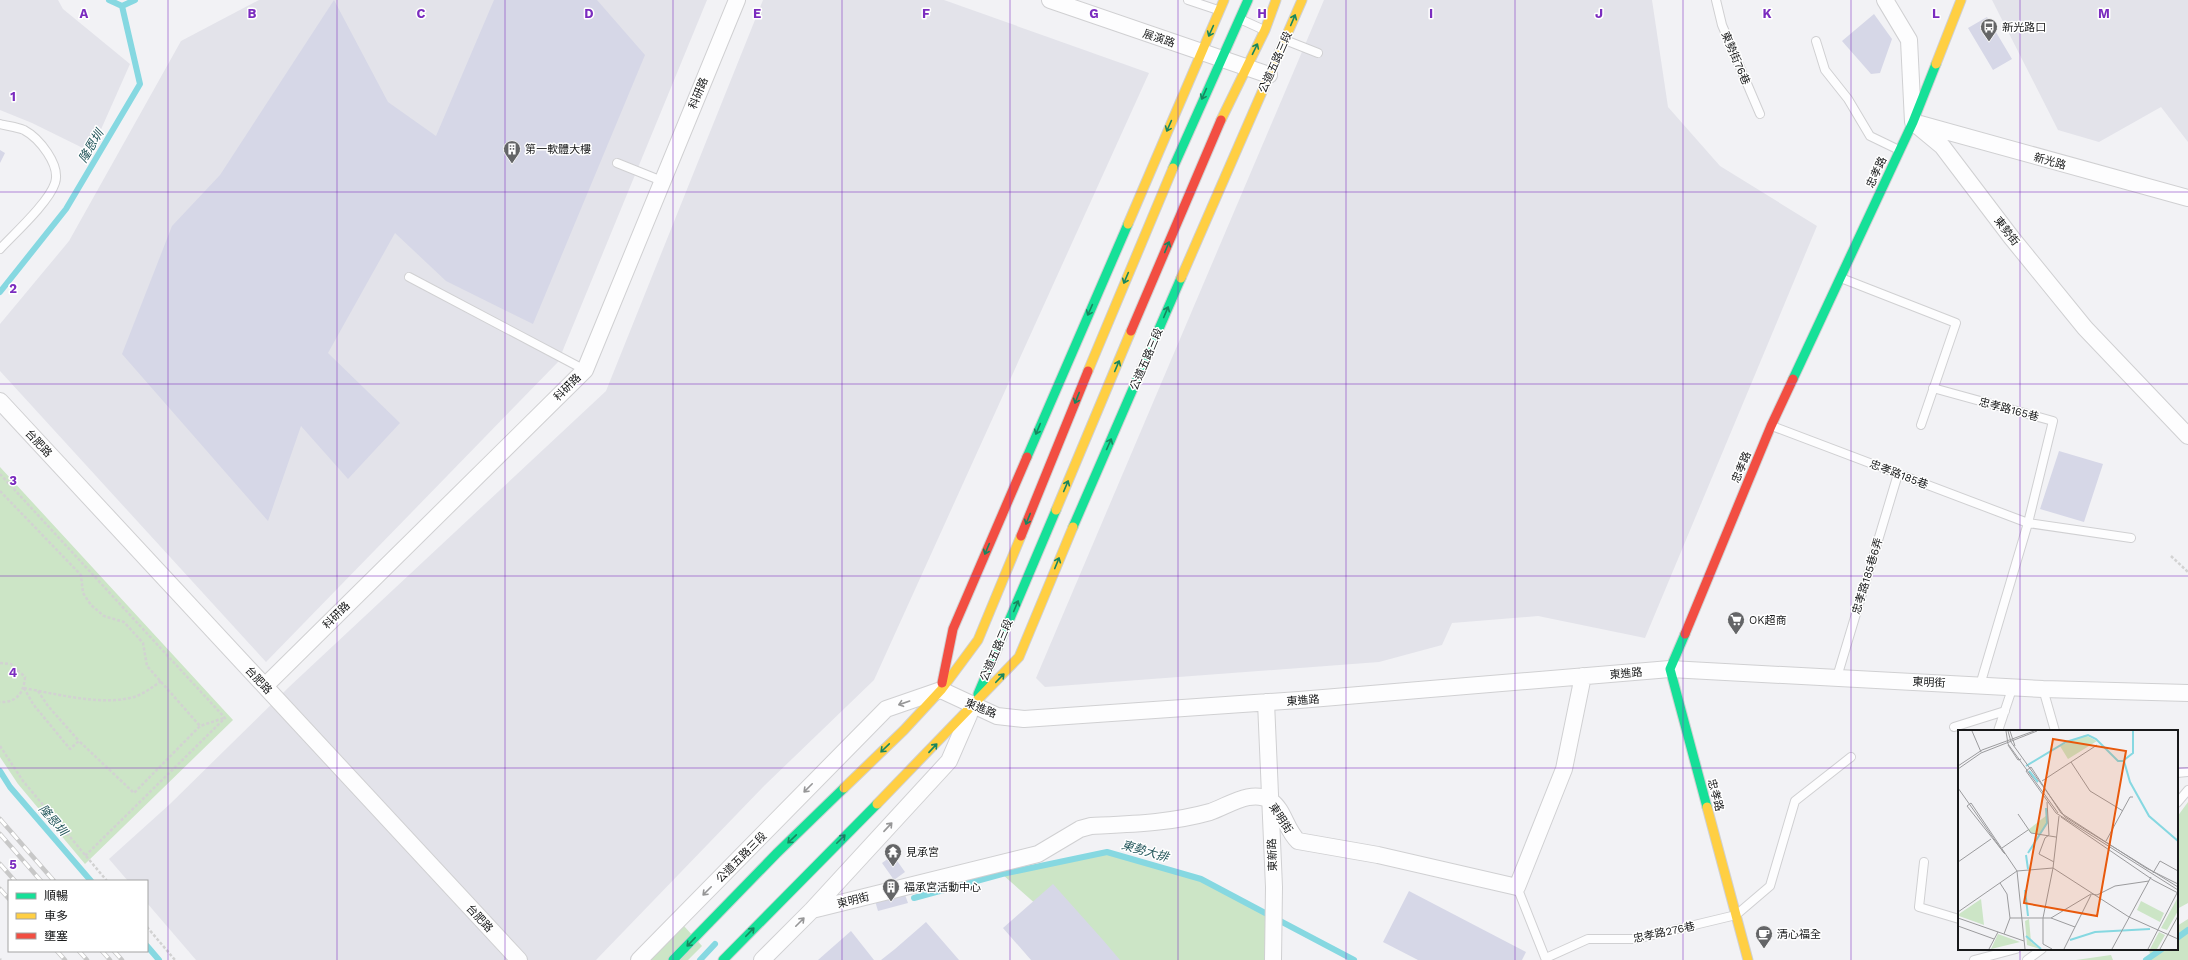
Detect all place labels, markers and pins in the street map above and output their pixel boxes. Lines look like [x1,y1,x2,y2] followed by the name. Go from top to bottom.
[1979,17,1999,42] bus stop icon: 新光路口
[2002,21,2046,34] place label: 新光路口
[502,139,522,164] building icon: 第一軟體大樓
[525,143,591,156] place label: 第一軟體大樓
[1726,610,1746,635] supermarket icon: OK超商
[1749,614,1786,627] place label: OK超商
[883,842,903,867] temple icon: 見承宮
[906,846,939,859] place label: 見承宮
[881,877,901,902] building icon: 福承宮活動中心
[904,881,981,894] place label: 福承宮活動中心
[1754,924,1774,949] cafe icon: 清心福全
[1777,928,1821,941] place label: 清心福全

